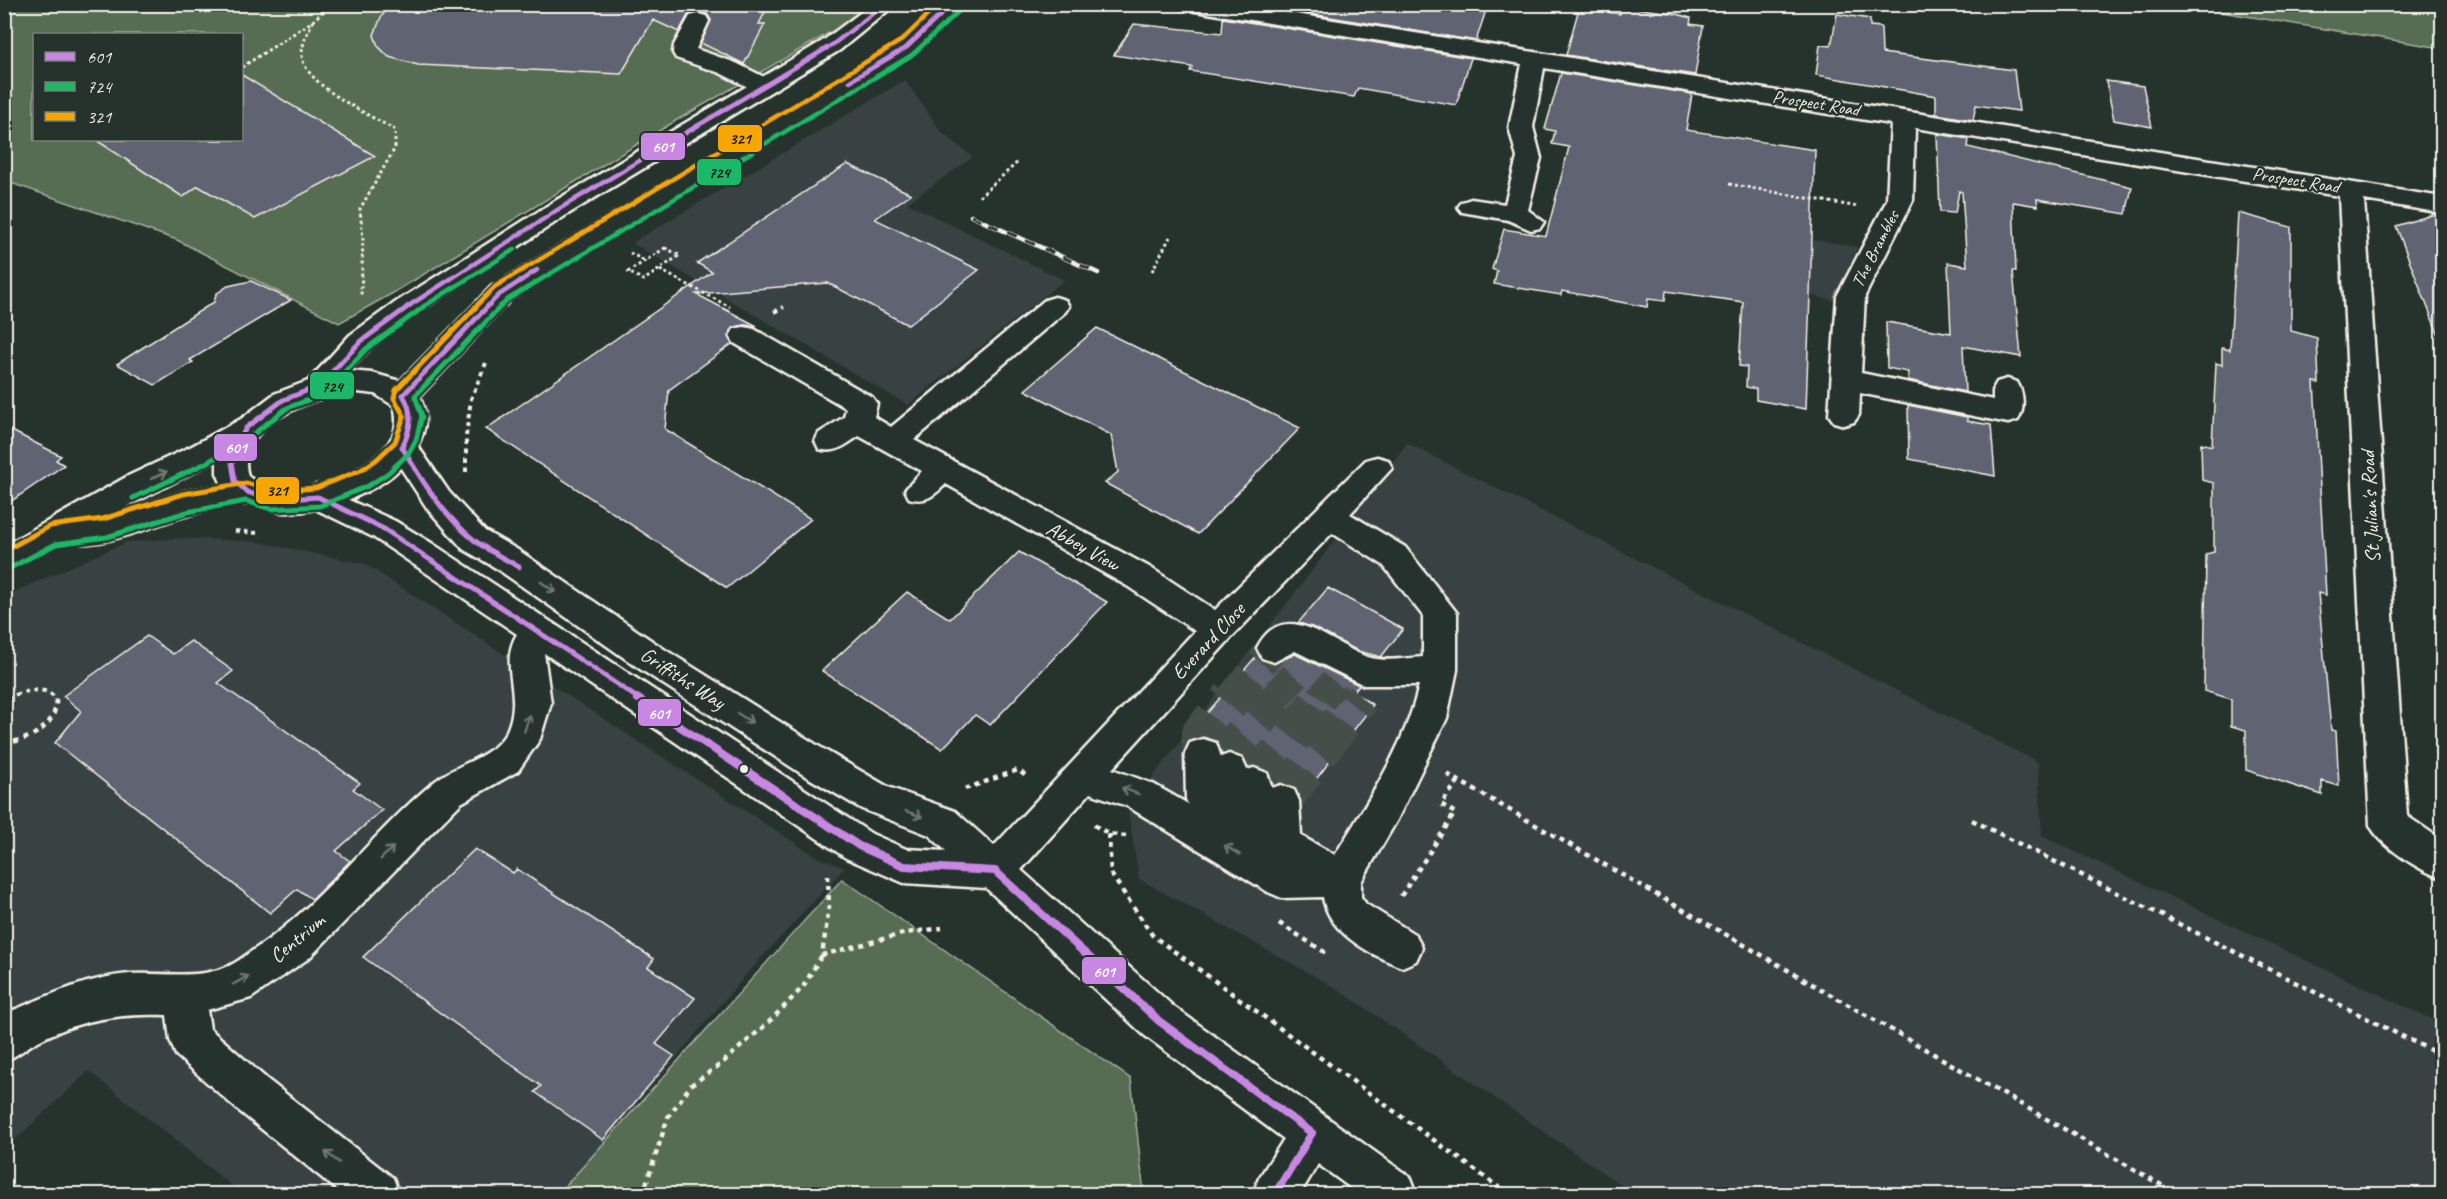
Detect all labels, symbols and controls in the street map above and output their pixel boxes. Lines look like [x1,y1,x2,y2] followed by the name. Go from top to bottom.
[33,33,243,141] legend
[87,46,112,68] text: 601
[87,76,113,98] text: 724
[1771,85,1864,121] street label: Prospect Road
[87,106,112,128] text: 321
[717,124,763,153] line badge: 321
[729,129,753,149] text: 321
[640,132,686,161] line badge: 601
[652,137,676,157] text: 601
[696,158,742,186] line badge: 724
[2251,162,2344,198] street label: Prospect Road
[708,163,732,183] text: 724
[1846,205,1904,291] street label: The Brambles
[309,371,355,400] line badge: 724
[321,377,345,397] text: 724
[213,433,258,462] line badge: 601
[225,438,249,458] text: 601
[2354,447,2386,564] street label: St Julian's Road
[149,468,167,480] one-way arrow
[255,476,300,505] line badge: 321
[266,481,290,501] text: 321
[1042,515,1126,578] street label: Abbey View
[539,581,555,593] one-way arrow
[1166,595,1252,685] street label: Everard Close
[636,641,732,716] street label: Griffiths Way
[637,698,682,727] line badge: 601
[648,704,672,724] text: 601
[736,712,753,724] one-way arrow
[522,714,533,733] one-way arrow
[738,763,750,775] unlabelled marker
[1121,785,1140,796] one-way arrow
[904,810,923,821] one-way arrow
[1224,844,1241,856] one-way arrow
[379,845,394,860] one-way arrow
[264,906,332,969] street label: Centrium
[1081,956,1127,985] line badge: 601
[1093,962,1117,982] text: 601
[231,974,249,985] one-way arrow
[325,1151,341,1164] one-way arrow

